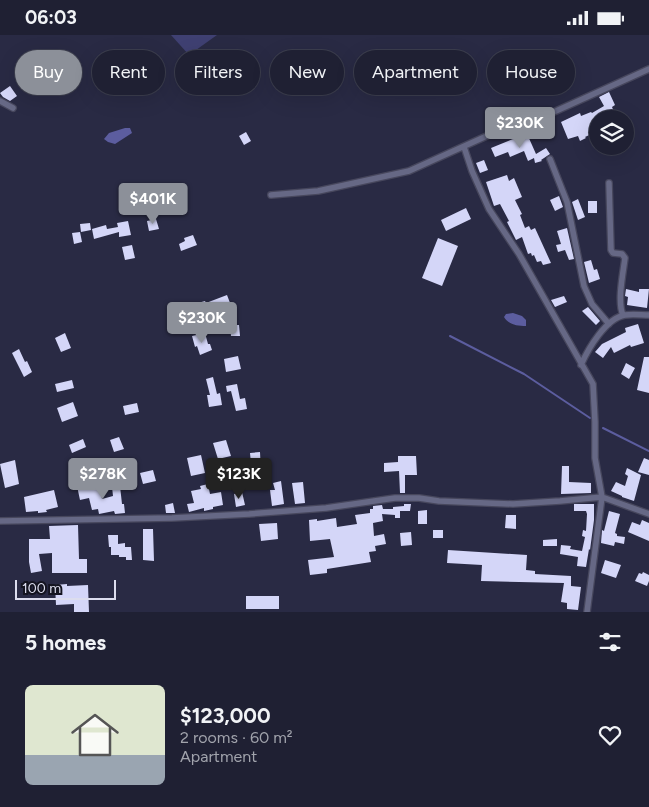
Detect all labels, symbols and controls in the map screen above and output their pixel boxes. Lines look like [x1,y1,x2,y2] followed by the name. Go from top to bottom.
[25,6,77,29] text: 06:03
[15,50,82,95] chip: Buy
[92,50,165,95] chip: Rent
[175,50,260,95] chip: Filters
[270,50,344,95] chip: New
[354,50,477,95] chip: Apartment
[487,50,575,95] chip: House
[485,107,555,149] pin: $230K
[589,110,634,155] map controls
[589,110,634,155] button: layers
[496,113,544,132] text: $230K
[118,183,188,225] pin: $401K
[130,189,176,208] text: $401K
[167,301,237,344] pin: $230K
[178,308,226,327] text: $230K
[68,457,138,500] pin: $278K
[204,457,274,500] pin: $123K
[79,464,127,483] text: $278K
[217,464,261,483] text: $123K
[15,577,116,600] scale bar
[22,580,61,597] text: 100 m
[596,628,624,656] icon: filters
[25,630,106,655] text: 5 homes
[180,703,271,728] text: $123,000
[65,705,125,765] icon: home
[596,721,624,749] icon: heart
[180,728,293,747] text: 2 rooms · 60 m²
[180,747,257,766] text: Apartment

